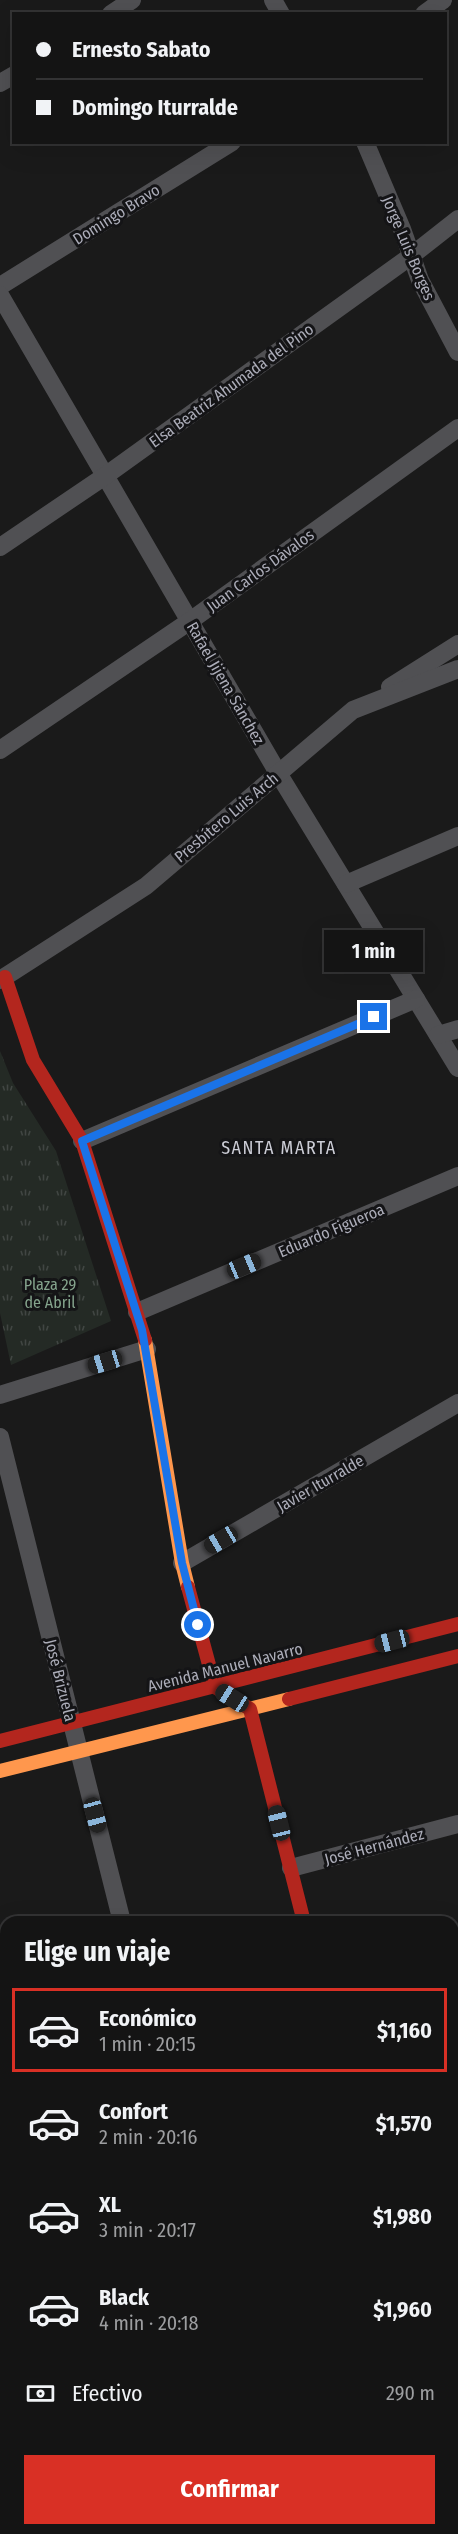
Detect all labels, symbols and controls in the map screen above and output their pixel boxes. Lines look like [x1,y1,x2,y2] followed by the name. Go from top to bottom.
[72,36,210,63] text: Ernesto Sabato
[72,94,238,121] text: Domingo Iturralde
[69,180,163,249] street label: Domingo Bravo
[378,193,439,303] street label: Jorge Luis Borges
[145,319,317,451] street label: Elsa Beatriz Ahumada del Pino
[203,525,318,616] street label: Juan Carlos Dávalos
[183,618,268,748] street label: Rafael Jijena Sánchez
[171,769,282,866] street label: Presbítero Luis Arch
[324,930,424,972] callout: 1 min
[352,939,395,963] text: 1 min
[360,1003,387,1030] route end
[221,1137,337,1159] district label: SANTA MARTA
[275,1200,387,1261] street label: Eduardo Figueroa
[224,1251,264,1281] car
[24,1275,77,1312] park label: Plaza 29 de Abril
[85,1348,125,1376] car
[273,1451,367,1516] street label: Javier Iturralde
[201,1523,241,1557] car
[184,1611,211,1638] route start
[372,1628,412,1654] car
[41,1637,80,1723] street label: José Brizuela
[146,1639,305,1696] street label: Avenida Manuel Navarro
[212,1681,252,1715] car
[82,1795,108,1835] car
[266,1803,292,1843] car
[322,1824,426,1869] street label: José Hernández
[24,1936,170,1968] text: Elige un viaje
[27,2003,81,2057] icon: car
[99,2005,197,2032] text: Económico
[377,2017,432,2044] text: $1,160
[99,2032,196,2056] text: 1 min · 20:15
[27,2096,81,2150] icon: car
[99,2098,168,2125] text: Confort
[376,2110,432,2137] text: $1,570
[99,2125,198,2149] text: 2 min · 20:16
[27,2189,81,2243] icon: car
[99,2191,121,2218] text: XL
[373,2203,432,2230] text: $1,980
[99,2218,196,2242] text: 3 min · 20:17
[27,2282,81,2336] icon: car
[99,2284,149,2311] text: Black
[373,2296,432,2323] text: $1,960
[99,2311,198,2335] text: 4 min · 20:18
[24,2377,57,2410] icon: cash
[72,2380,143,2407] text: Efectivo
[386,2381,435,2405] text: 290 m
[24,2455,435,2524] button: Confirmar

